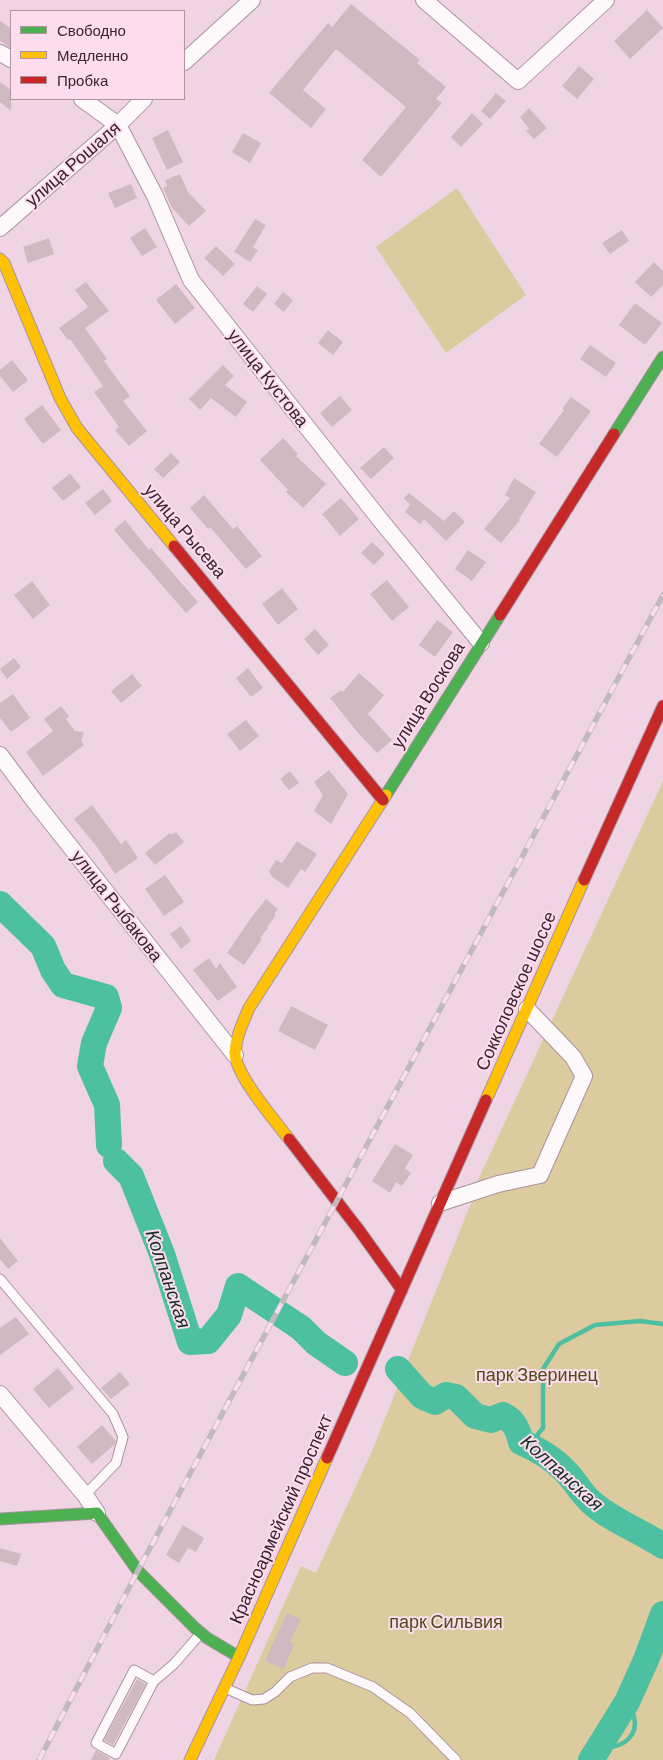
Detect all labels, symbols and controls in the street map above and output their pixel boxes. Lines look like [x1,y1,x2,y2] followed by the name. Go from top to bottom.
[10,10,185,100] legend
[57,21,126,39] text: Свободно
[57,46,128,64] text: Медленно
[57,71,108,89] text: Пробка
[21,117,125,211] street label: улица Рошаля
[223,325,313,431] street label: улица Кустова
[139,479,231,583] street label: улица Рысева
[387,638,469,752] street label: улица Воскова
[67,846,167,966] street label: улица Рыбакова
[471,908,561,1074] street label: Сокколовское шоссе
[140,1227,196,1331] water label: Колпанская
[476,1364,598,1386] park label: парк Зверинец
[225,1411,337,1627] street label: Красноармейский проспект
[516,1430,608,1516] water label: Колпанская
[389,1611,503,1633] park label: парк Сильвия

